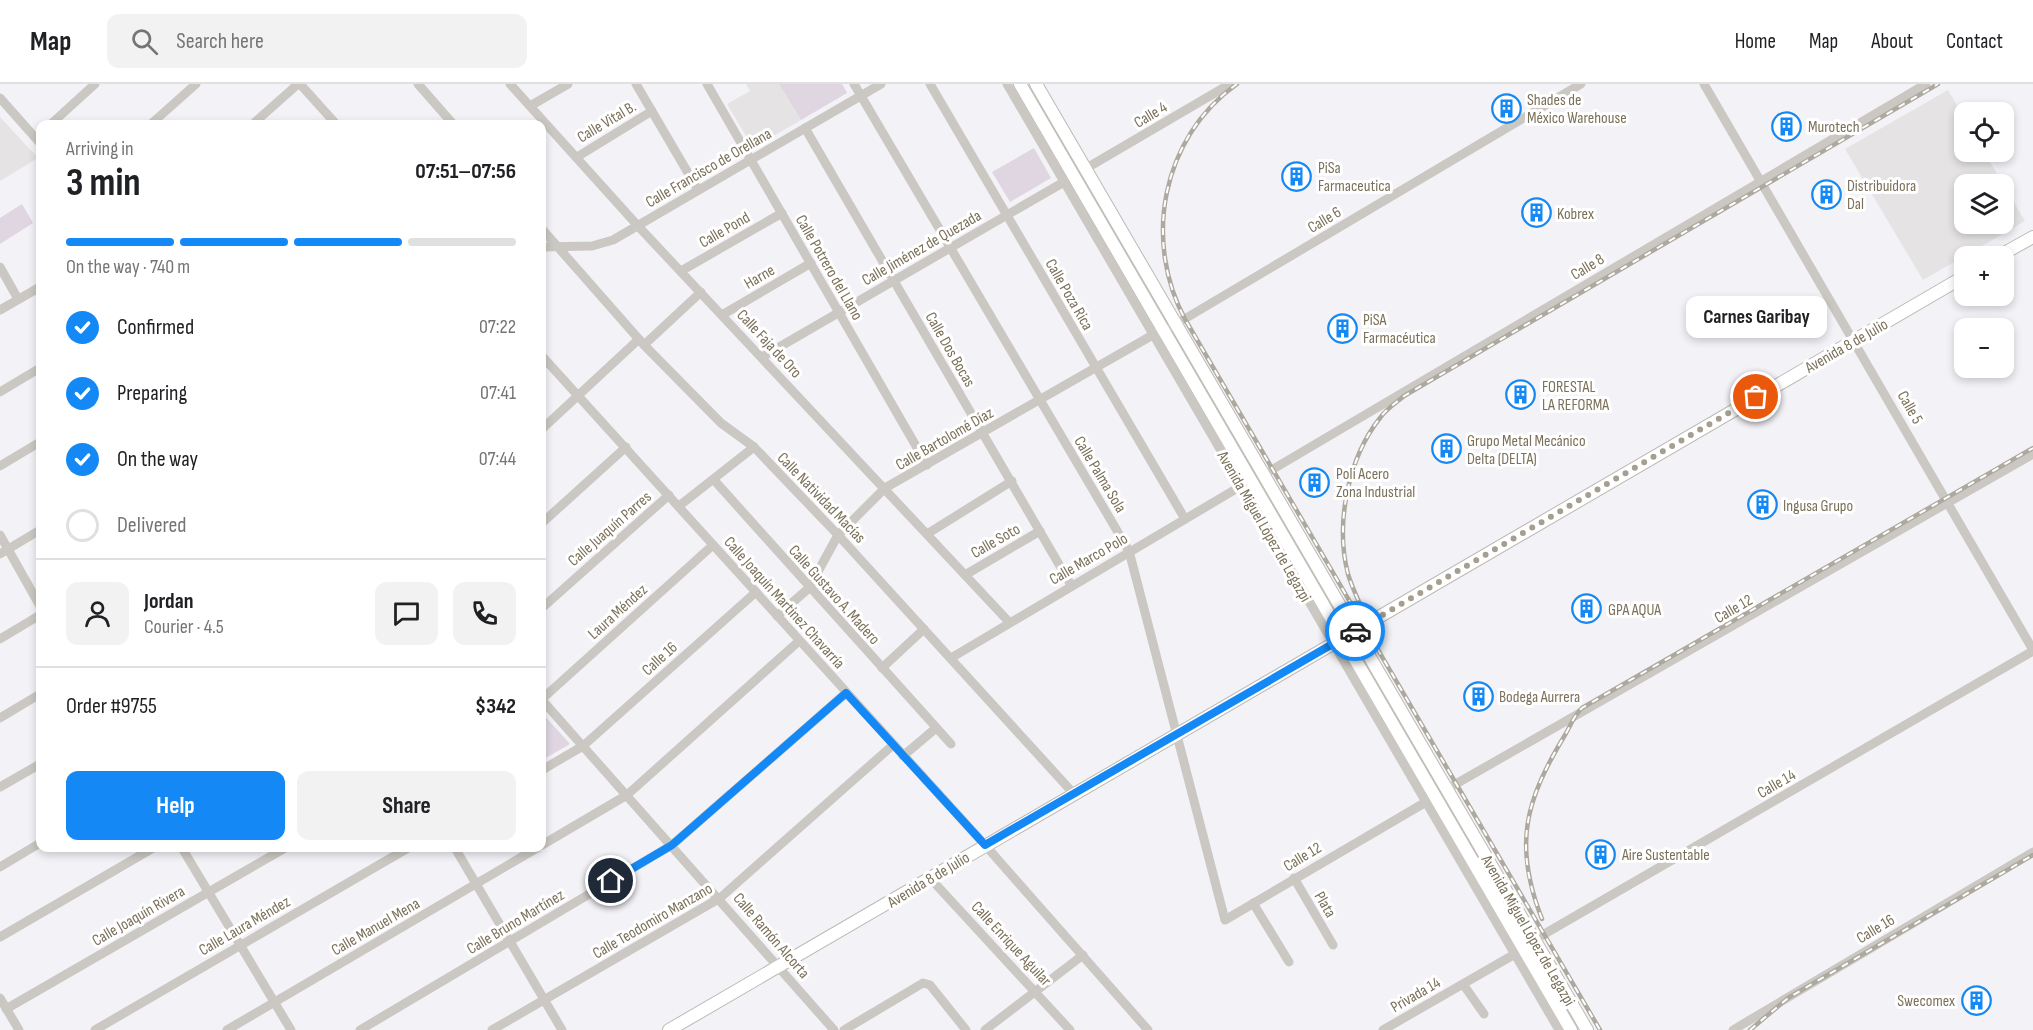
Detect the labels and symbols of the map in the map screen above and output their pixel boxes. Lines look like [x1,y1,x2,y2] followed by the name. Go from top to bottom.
[1527,91,1627,128] place label: Shades de México Warehouse
[1490,92,1522,124] building icon: Shades de México Warehouse
[574,97,640,147] street label: Calle Vital B.
[1131,98,1171,133] street label: Calle 4
[1771,110,1803,142] building icon: Murotech
[1808,118,1860,137] place label: Murotech
[642,125,775,212] street label: Calle Francisco de Orellana
[1318,159,1391,196] place label: PiSa Farmaceutica
[1281,160,1313,192] building icon: PiSa Farmaceutica
[1847,177,1916,214] place label: Distribuidora Dal
[1810,178,1842,210] building icon: Distribuidora Dal
[1520,197,1552,229] building icon: Kobrex
[1305,203,1345,238] street label: Calle 6
[1557,205,1594,224] place label: Kobrex
[859,206,985,290] street label: Calle Jiménez de Quezada
[696,208,754,252] street label: Calle Pond
[791,212,867,324] street label: Calle Potrero del Llano
[1568,250,1608,285] street label: Calle 8
[1041,256,1097,334] street label: Calle Poza Rica
[741,261,778,294] street label: Harne
[1686,295,1826,337] callout: Carnes Garibay
[732,306,805,382] street label: Calle Faja de Oro
[921,309,979,391] street label: Calle Dos Bocas
[1363,311,1436,348] place label: PiSA Farmacéutica
[1326,312,1358,344] building icon: PiSA Farmacéutica
[1801,315,1892,378] street label: Avenida 8 de Julio
[1730,371,1781,422] pin
[1542,378,1609,415] place label: FORESTAL LA REFORMA
[1505,379,1537,411] building icon: FORESTAL LA REFORMA
[1893,388,1927,428] street label: Calle 5
[892,404,997,475] street label: Calle Bartolomé Díaz
[1467,432,1586,469] place label: Grupo Metal Mecánico Delta (DELTA)
[1069,433,1130,516] street label: Calle Palma Sola
[1430,433,1462,465] building icon: Grupo Metal Mecánico Delta (DELTA)
[1212,447,1315,606] street label: Avenida Miguel López de Legazpi
[773,449,869,548] street label: Calle Natividad Macías
[1336,465,1415,502] place label: Poli Acero Zona Industrial
[1299,466,1331,498] building icon: Poli Acero Zona Industrial
[564,488,656,570] street label: Calle Juaquín Parres
[1746,489,1778,521] building icon: Ingusa Grupo
[1783,497,1853,516] place label: Ingusa Grupo
[968,520,1024,563] street label: Calle Soto
[1046,529,1131,589] street label: Calle Marco Polo
[720,533,848,673] street label: Calle Joaquín Martínez Chavarría
[784,541,884,649] street label: Calle Gustavo A. Madero
[584,580,652,644] street label: Laura Méndez
[1711,591,1756,628] street label: Calle 12
[1571,593,1603,625] building icon: GPA AQUA
[1325,601,1385,661] courier
[1608,601,1661,620] place label: GPA AQUA
[638,638,682,680] street label: Calle 16
[1462,680,1494,712] building icon: Bodega Aurrera
[1499,688,1580,707] place label: Bodega Aurrera
[1754,766,1799,803] street label: Calle 14
[1585,838,1617,870] building icon: Aire Sustentable
[1280,839,1325,876] street label: Calle 12
[1621,846,1710,865] place label: Aire Sustentable
[883,848,973,913] street label: Avenida 8 de Julio
[1476,851,1579,1010] street label: Avenida Miguel López de Legazpi
[585,855,636,906] pin
[590,879,716,963] street label: Calle Teodomiro Manzano
[89,882,188,950] street label: Calle Joaquín Rivera
[464,886,568,959] street label: Calle Bruno Martínez
[1310,888,1340,921] street label: Plata
[729,889,813,983] street label: Calle Ramón Alcorta
[196,892,294,960] street label: Calle Laura Méndez
[328,894,423,960] street label: Calle Manuel Mena
[967,898,1055,991] street label: Calle Enrique Aguilar
[1853,911,1898,948] street label: Calle 16
[1388,973,1444,1017] street label: Privada 14
[1960,984,1992,1016] building icon: Swecomex
[1897,992,1955,1011] place label: Swecomex

